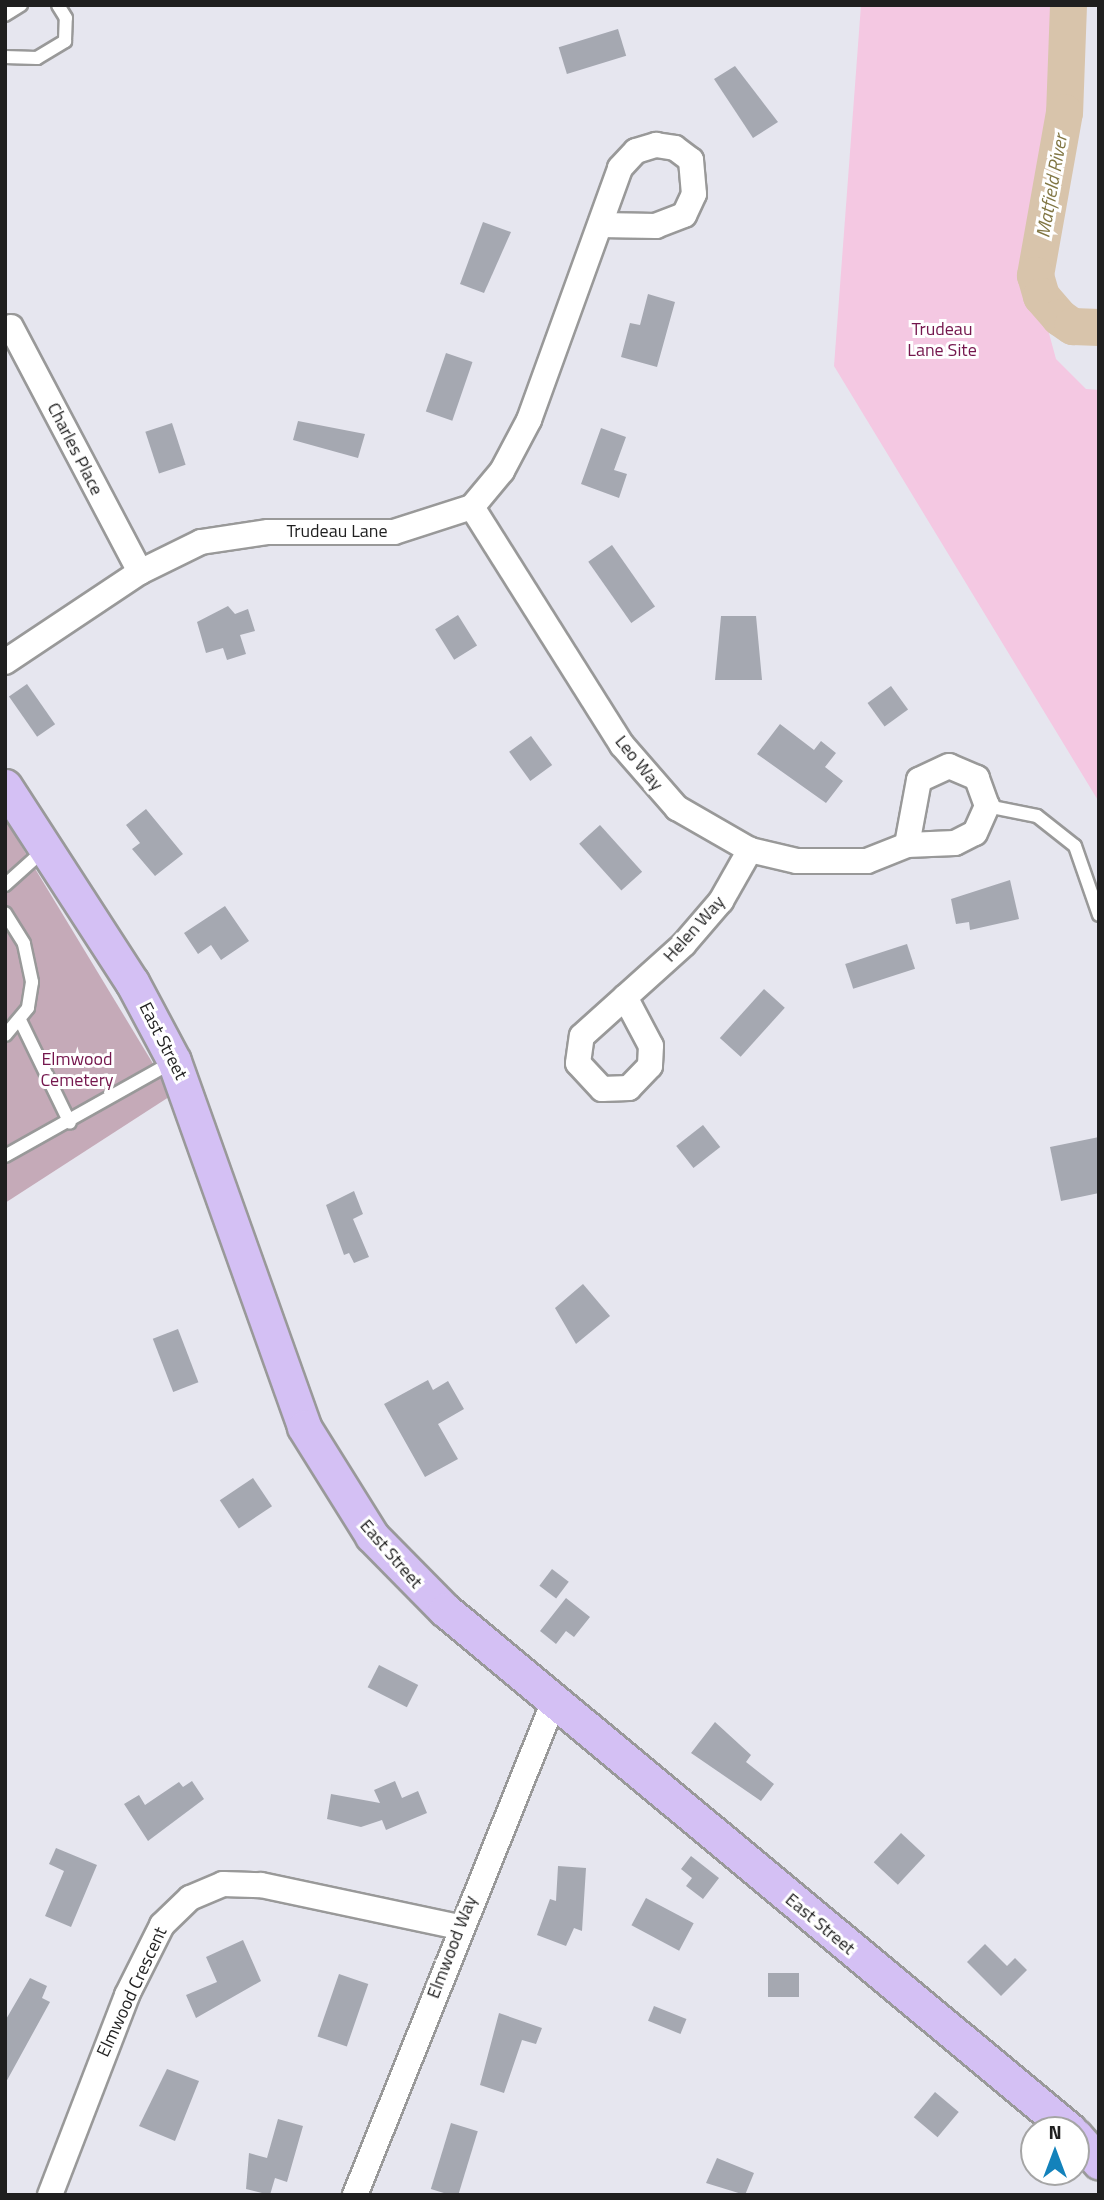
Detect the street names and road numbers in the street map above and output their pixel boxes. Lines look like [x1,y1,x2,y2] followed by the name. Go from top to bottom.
[42,399,108,499] street label: Charles Place
[286,520,388,542] street label: Trudeau Lane
[610,731,668,795] street label: Leo Way
[659,892,729,966] street label: Helen Way
[134,999,192,1083] street label: East Street
[355,1515,427,1593] street label: East Street
[781,1889,859,1959] street label: East Street
[422,1892,482,2002] street label: Elmwood Way
[92,1923,172,2061] street label: Elmwood Crescent

